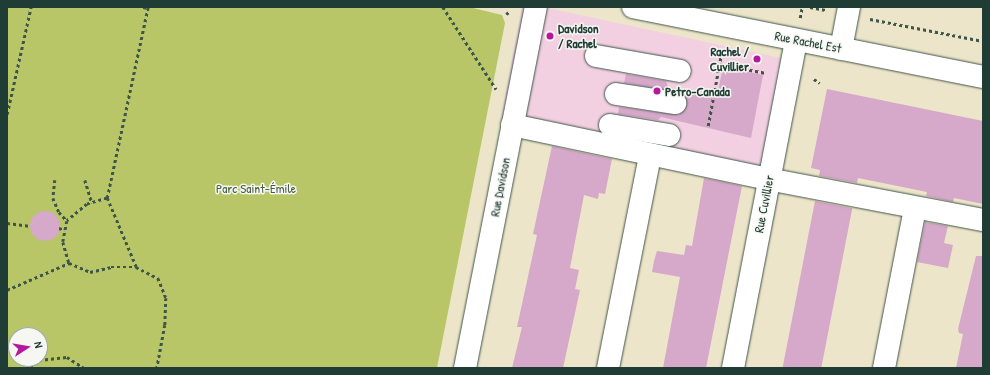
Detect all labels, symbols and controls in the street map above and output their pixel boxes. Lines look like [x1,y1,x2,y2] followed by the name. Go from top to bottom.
[558,21,599,52] place label: Davidson / Rachel
[773,28,843,56] street label: Rue Rachel Est
[545,31,555,41] marker: Davidson / Rachel
[710,44,749,75] place label: Rachel / Cuvillier
[752,54,762,64] marker: Rachel / Cuvillier
[665,83,730,99] place label: Petro-Canada
[652,86,662,96] marker: Petro-Canada
[487,156,513,218] street label: Rue Davidson
[751,174,777,234] street label: Rue Cuvillier
[216,180,296,196] park label: Parc Saint-Émile
[8,327,48,367] north arrow
[31,340,46,349] text: N

